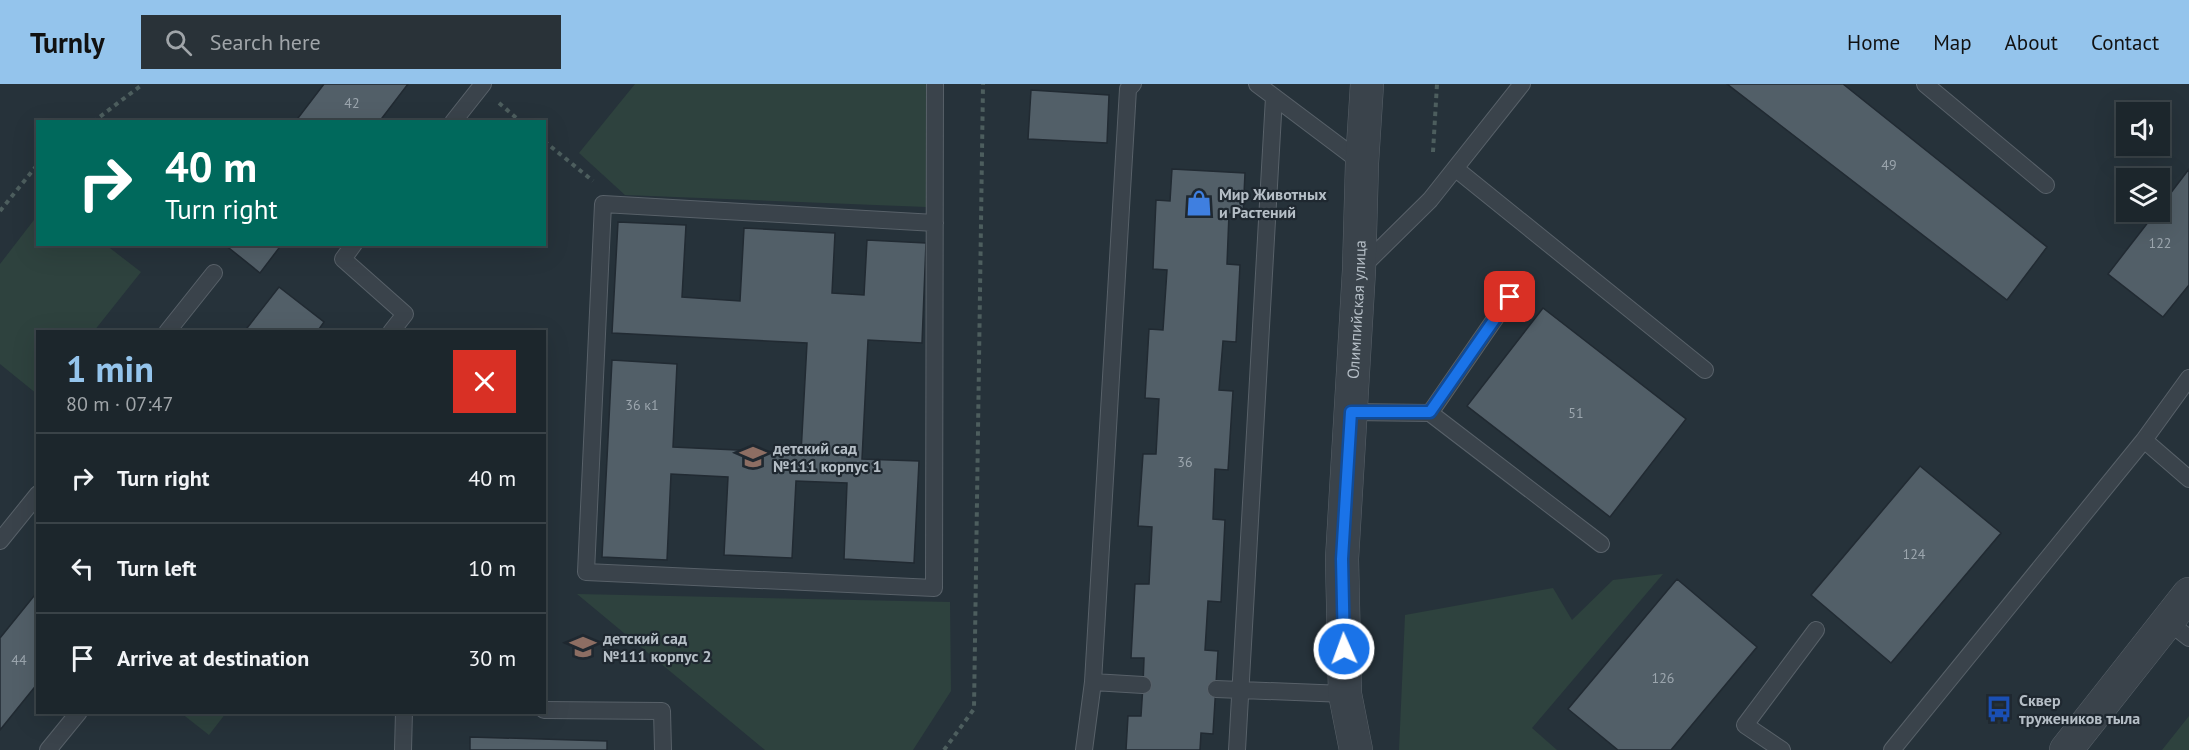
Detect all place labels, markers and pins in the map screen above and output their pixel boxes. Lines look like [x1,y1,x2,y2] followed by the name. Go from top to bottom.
[1219,184,1327,222] place label: Мир Животных и Растений
[1184,188,1214,218] shop icon: Мир Животных и Растений
[1484,271,1535,322] pin
[772,438,881,476] place label: детский сад №111 корпус 1
[738,442,768,472] school or university icon: детский сад №111 корпус 1
[602,628,711,666] place label: детский сад №111 корпус 2
[568,632,598,662] school or university icon: детский сад №111 корпус 2
[2019,690,2140,728] place label: Сквер тружеников тыла
[1984,694,2014,724] bus stop icon: Сквер тружеников тыла

